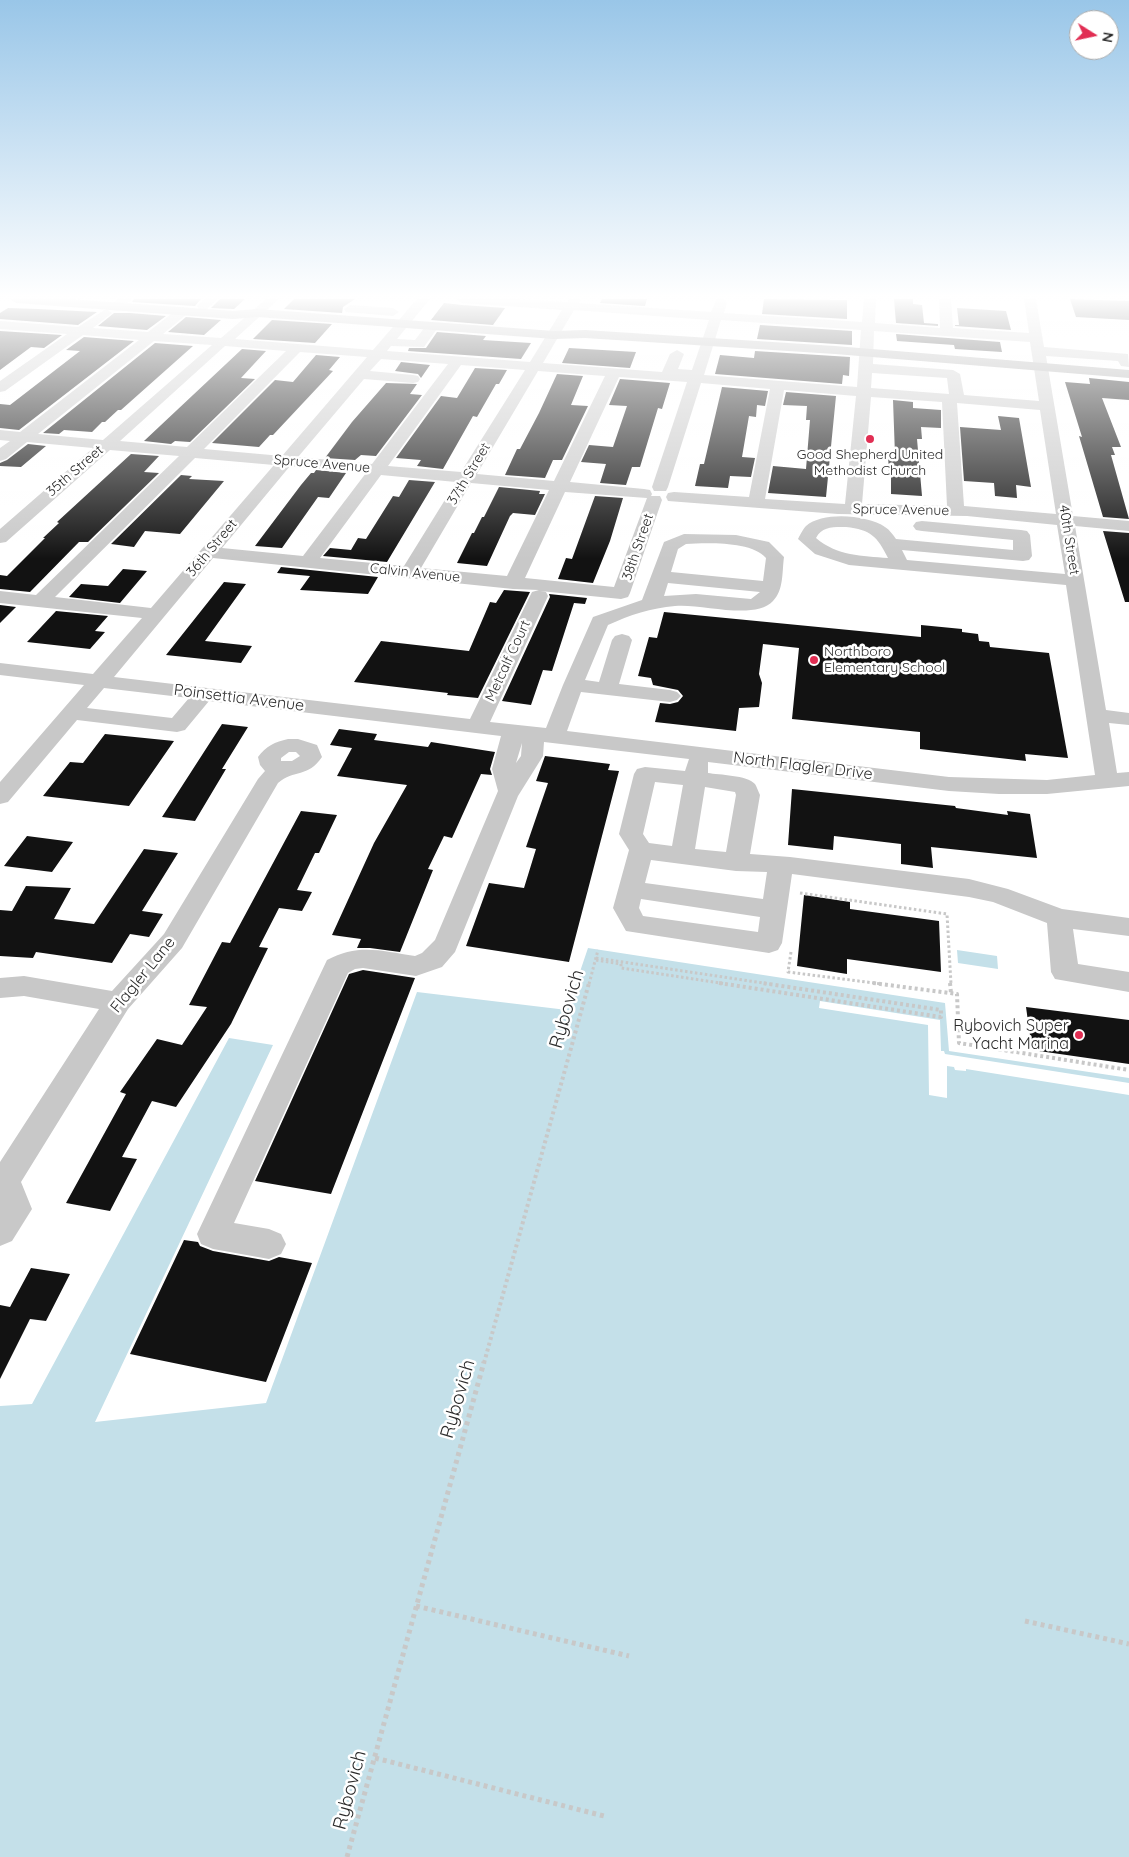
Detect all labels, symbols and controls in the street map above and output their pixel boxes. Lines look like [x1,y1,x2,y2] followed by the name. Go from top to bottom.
[1069,10,1119,60] north arrow
[1098,31,1118,44] text: N
[864,433,876,445] marker: Good Shepherd United Methodist Church
[444,440,494,508] street label: 37th Street
[43,442,107,500] street label: 35th Street
[797,447,943,480] place label: Good Shepherd United Methodist Church
[273,451,371,477] street label: Spruce Avenue
[853,501,949,519] street label: Spruce Avenue
[1055,504,1083,576] street label: 40th Street
[619,511,657,583] street label: 38th Street
[183,516,241,580] street label: 36th Street
[369,560,461,586] street label: Calvin Avenue
[482,618,534,704] street label: Metcalf Court
[824,644,945,676] place label: Northboro Elementary School
[808,654,820,666] marker: Northboro Elementary School
[173,680,305,716] street label: Poinsettia Avenue
[732,748,874,784] street label: North Flagler Drive
[107,933,179,1017] street label: Flagler Lane
[545,967,589,1051] street label: Rybovich
[953,1016,1069,1054] place label: Rybovich Super Yacht Marina
[1073,1029,1085,1041] marker: Rybovich Super Yacht Marina
[436,1357,480,1441] street label: Rybovich
[328,1748,372,1832] street label: Rybovich

